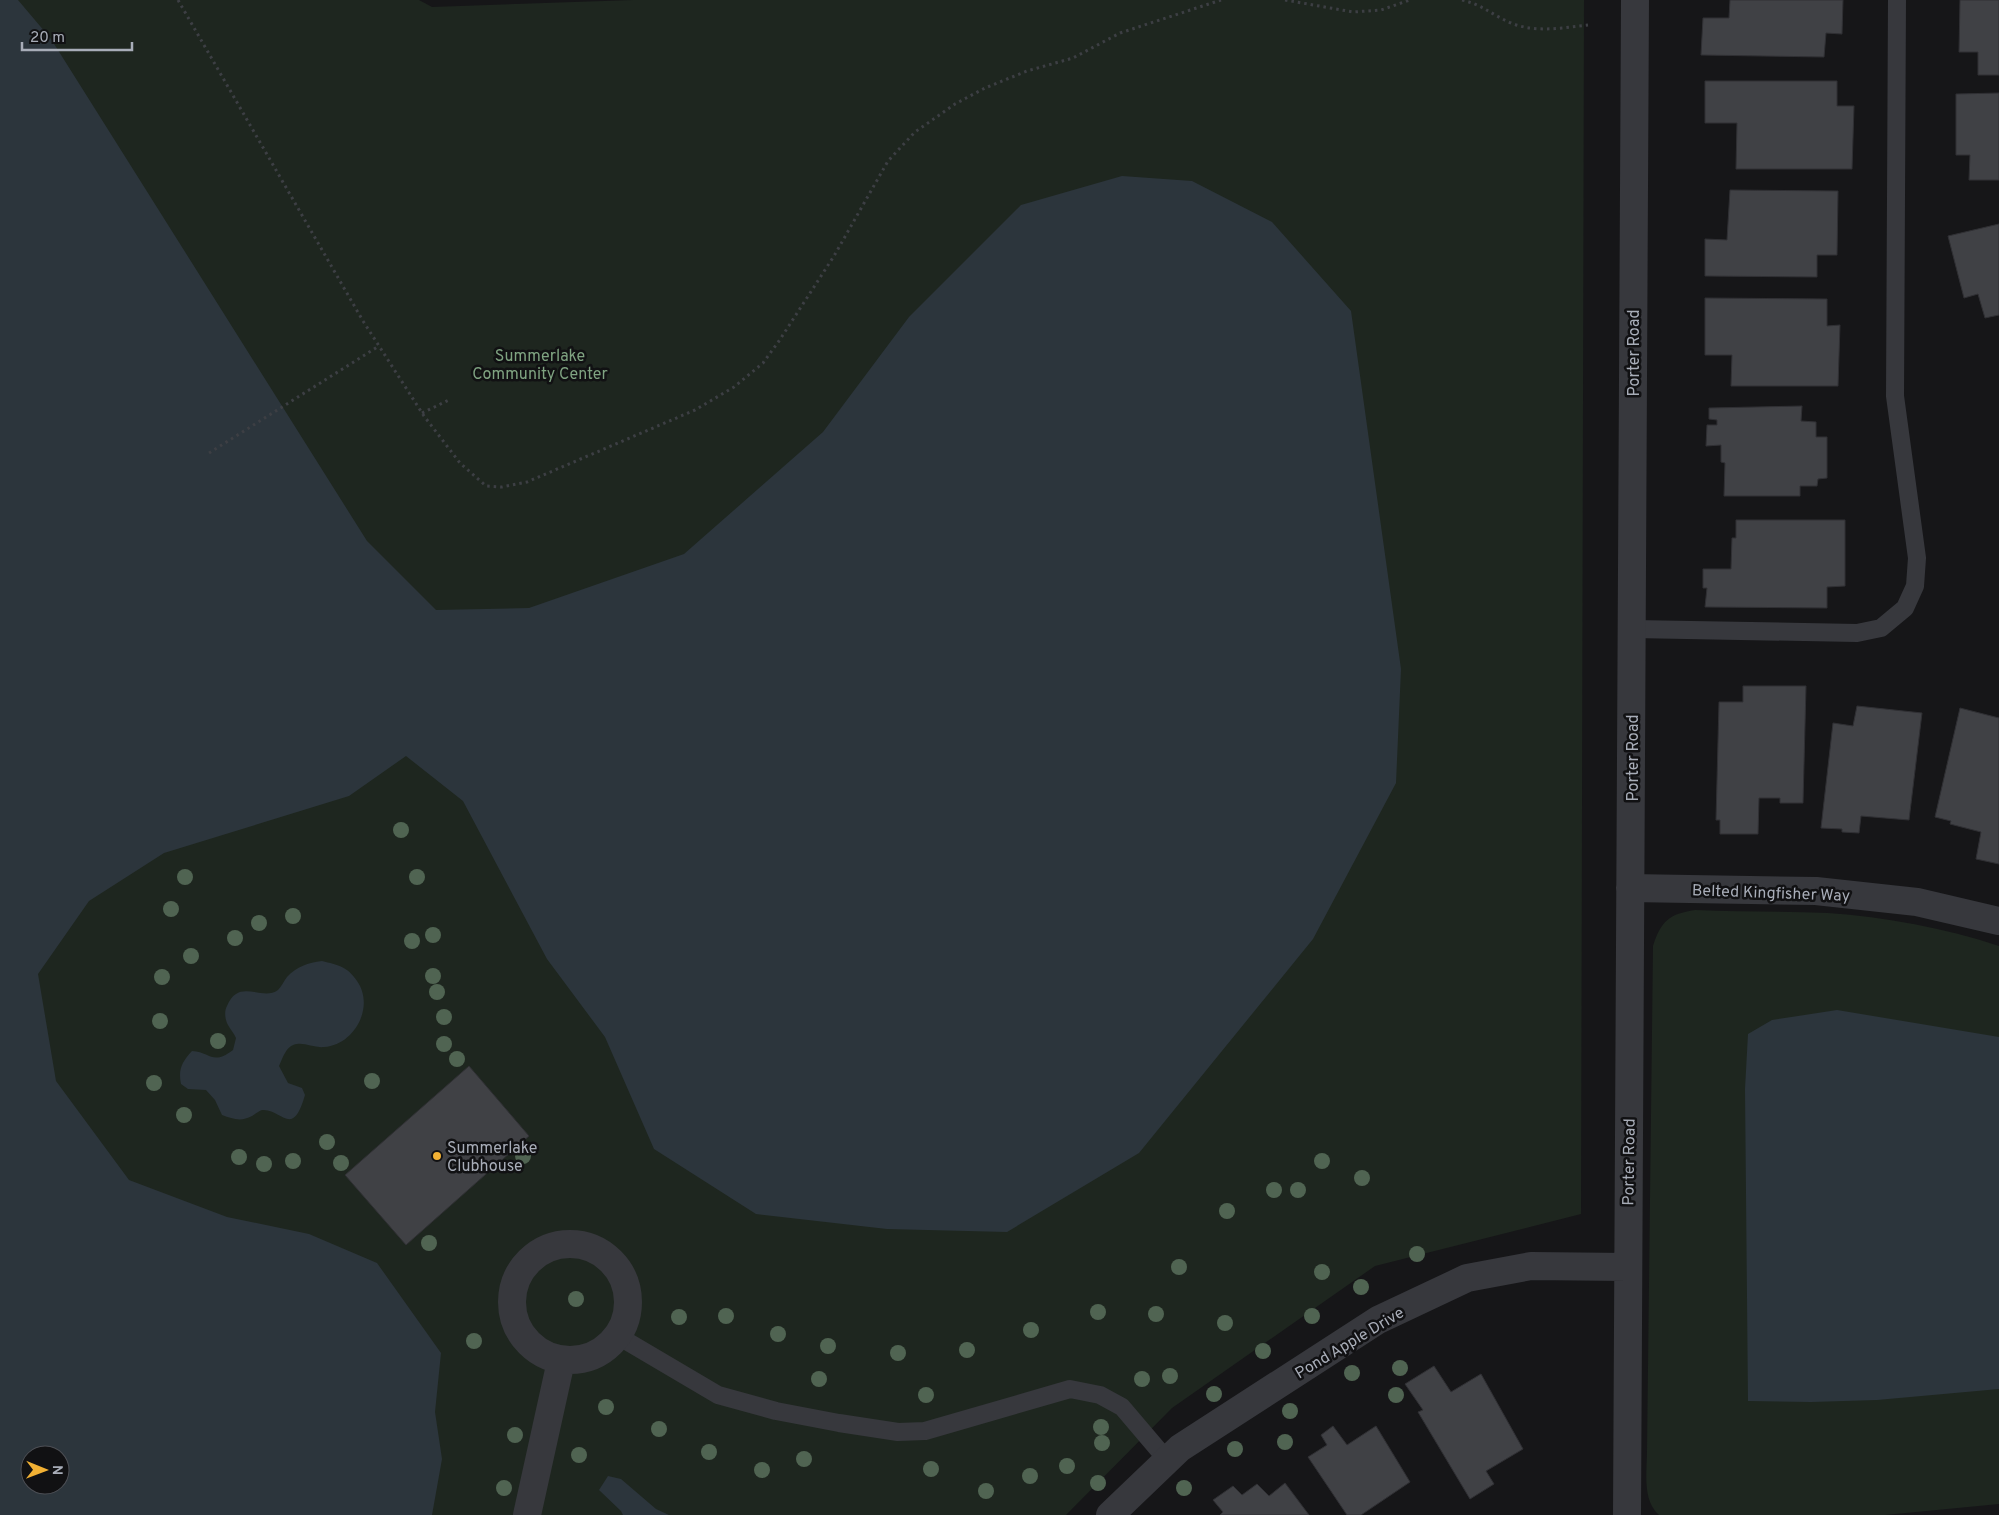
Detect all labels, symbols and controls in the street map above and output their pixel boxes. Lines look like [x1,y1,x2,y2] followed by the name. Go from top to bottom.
[22,20,132,52] scale bar
[30,29,65,48] text: 20 m
[1625,309,1645,397] street label: Porter Road
[472,347,608,385] park label: Summerlake Community Center
[1624,714,1644,802] street label: Porter Road
[1691,881,1850,907] street label: Belted Kingfisher Way
[1619,1118,1641,1206] street label: Porter Road
[447,1139,537,1177] place label: Summerlake Clubhouse
[431,1150,443,1162] marker: Summerlake Clubhouse
[1292,1303,1408,1384] street label: Pond Apple Drive
[20,1445,70,1495] north arrow
[48,1465,65,1475] text: N

